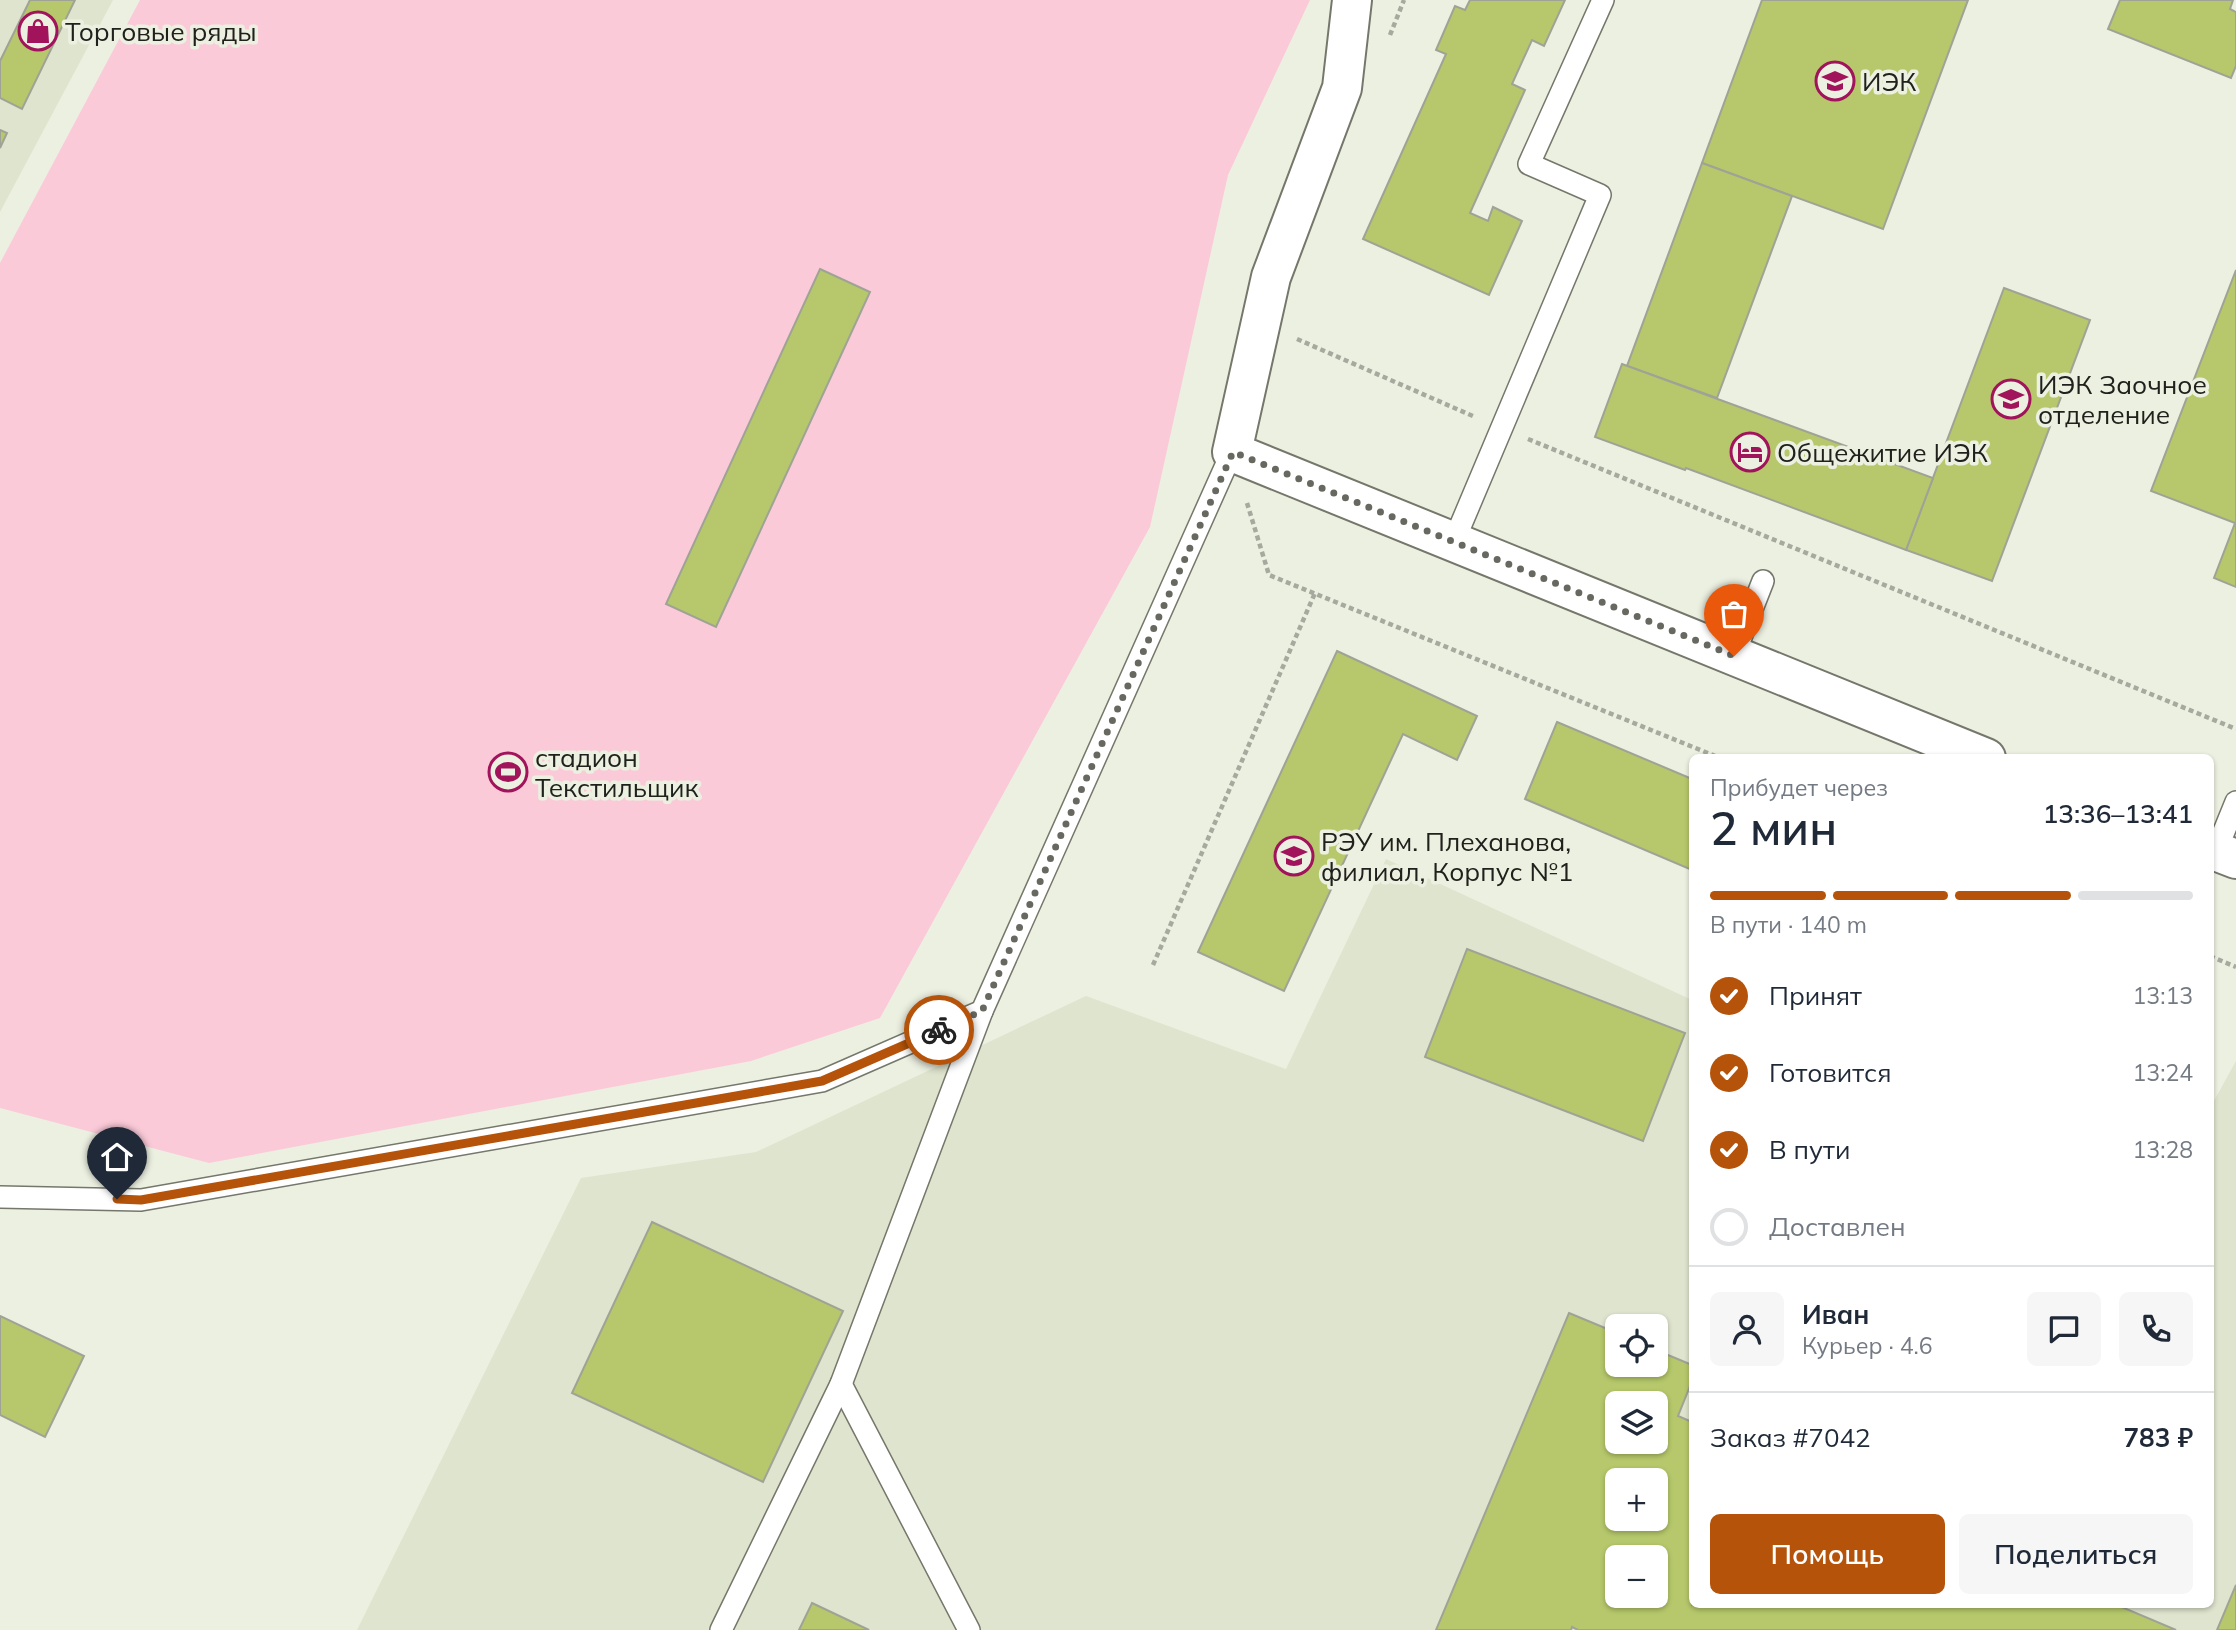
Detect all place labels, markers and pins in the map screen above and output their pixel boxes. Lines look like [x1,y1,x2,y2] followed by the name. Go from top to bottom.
[17,10,59,52] shop icon: Торговые ряды
[65,15,257,48] place label: Торговые ряды
[1814,60,1856,102] school or university icon: ИЭК
[1862,65,1916,98] place label: ИЭК
[2038,368,2207,431] place label: ИЭК Заочное отделение
[1990,378,2032,420] school or university icon: ИЭК Заочное отделение
[1729,431,1771,473] hotel icon: Общежитие ИЭК
[1777,436,1988,469] place label: Общежитие ИЭК
[1704,584,1764,656] pin
[535,741,698,804] place label: стадион Текстильщик
[487,751,529,793] sports icon: стадион Текстильщик
[1321,825,1573,888] place label: РЭУ им. Плеханова, филиал, Корпус №1
[1273,835,1315,877] school or university icon: РЭУ им. Плеханова, филиал, Корпус №1
[87,1127,147,1199] pin

